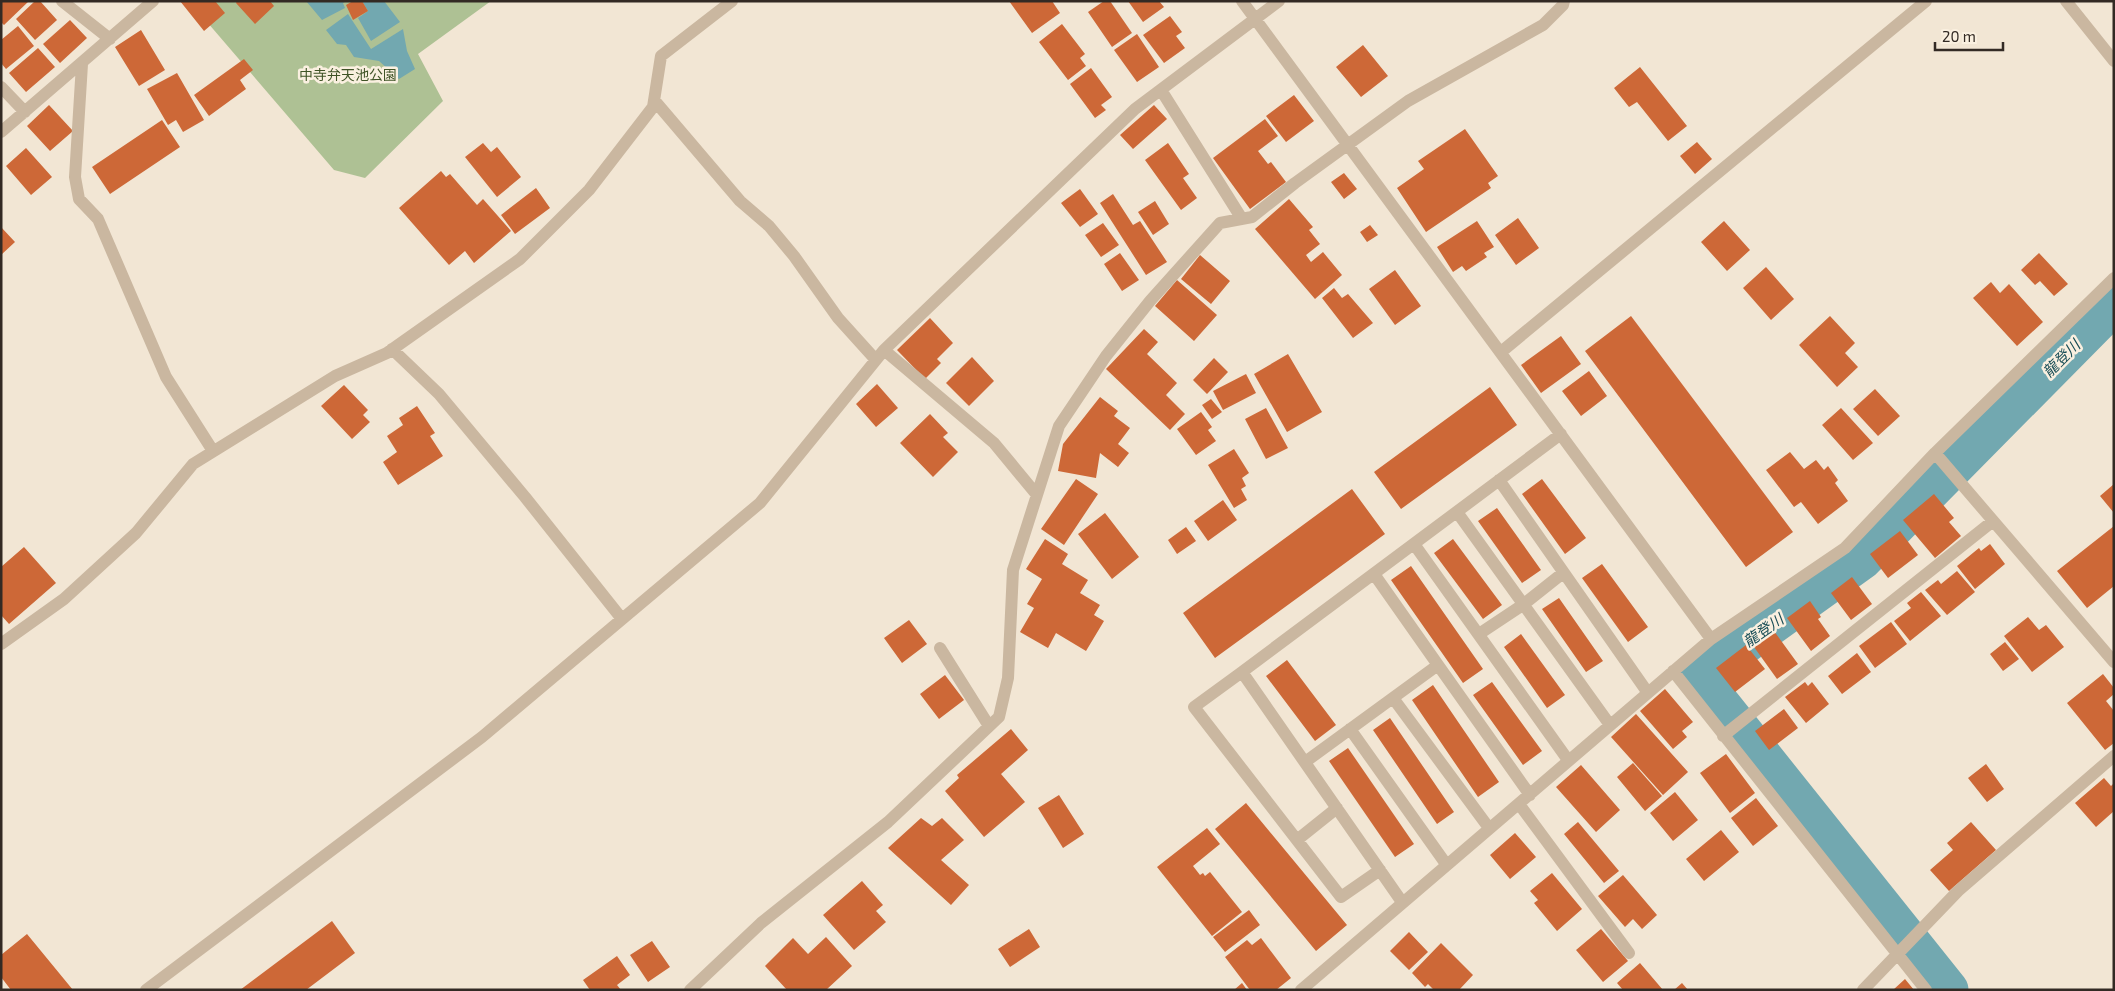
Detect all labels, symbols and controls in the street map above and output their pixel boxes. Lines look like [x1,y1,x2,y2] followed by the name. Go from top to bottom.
[1935,20,2002,52] scale bar
[1942,27,1976,45] text: 20 m
[299,66,397,83] park label: 中寺弁天池公園
[2039,334,2085,380] water label: 龍登川
[1739,609,1788,650] water label: 龍登川

